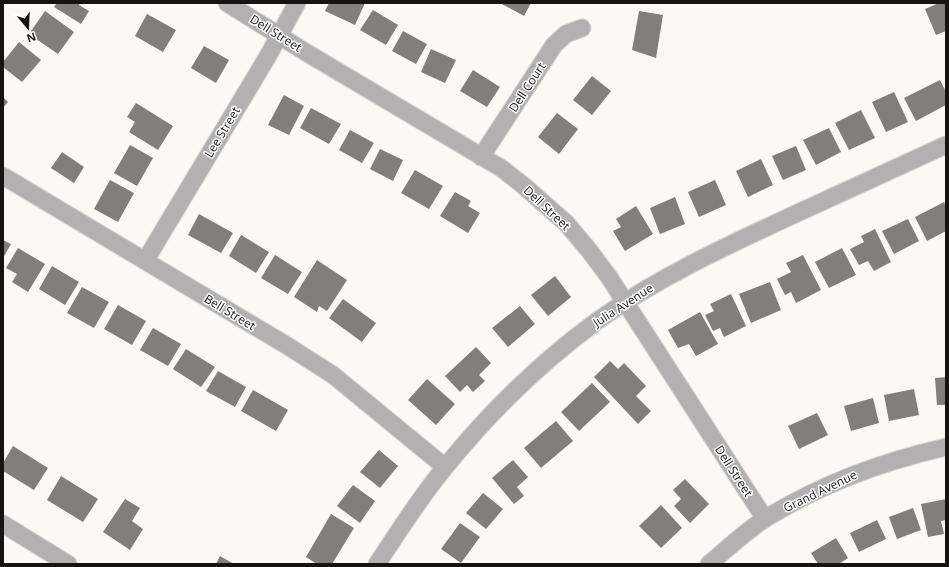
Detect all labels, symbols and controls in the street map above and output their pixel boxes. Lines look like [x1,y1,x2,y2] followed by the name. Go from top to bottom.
[8,8,48,48] north arrow
[247,10,305,56] street label: Dell Street
[25,29,38,46] text: N
[505,59,549,115] street label: Dell Court
[200,103,244,161] street label: Lee Street
[520,182,574,234] street label: Dell Street
[589,279,656,331] street label: Julia Avenue
[201,290,259,334] street label: Bell Street
[711,442,757,500] street label: Dell Street
[780,466,860,516] street label: Grand Avenue

